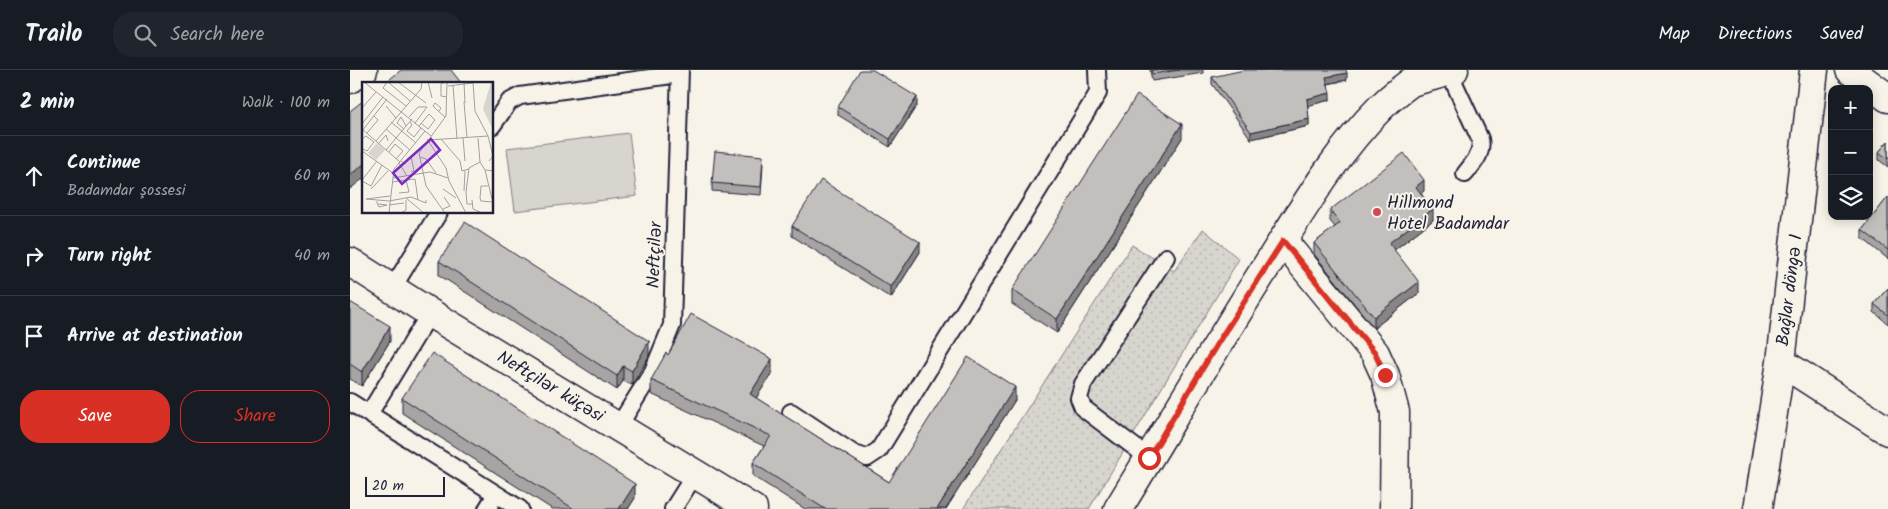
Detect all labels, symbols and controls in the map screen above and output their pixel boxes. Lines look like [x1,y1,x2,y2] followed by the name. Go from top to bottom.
[113,12,463,57] search box
[25,15,83,54] text: Trailo
[171,20,264,50] text: Search here
[1658,20,1690,49] text: Map
[1718,20,1792,49] text: Directions
[1820,20,1863,49] text: Saved
[131,21,159,49] icon: search
[362,82,494,214] inset map
[1828,85,1873,220] map controls
[1828,85,1873,130] button: +
[20,86,75,119] text: 2 min
[242,90,330,115] text: Walk · 100 m
[1828,130,1873,175] button: −
[67,148,140,178] text: Continue
[20,162,48,190] icon: ahead
[294,163,330,188] text: 60 m
[1828,175,1873,220] button: layers
[67,178,186,203] text: Badamdar şossesi
[1387,189,1510,239] place label: Hillmond Hotel Badamdar
[1371,206,1383,218] marker: Hillmond Hotel Badamdar
[640,220,671,289] street label: Neftçilər
[1769,233,1812,348] street label: Bağlar döngə 1
[67,241,152,271] text: Turn right
[20,242,48,270] icon: right
[294,243,330,268] text: 40 m
[67,321,243,351] text: Arrive at destination
[20,322,48,350] icon: arrive
[491,344,610,431] street label: Neftçilər küçəsi
[1374,364,1397,387] route end
[20,390,170,443] button: Save
[180,390,330,443] button: Share
[1138,447,1161,470] route start
[365,474,445,497] scale bar
[372,475,404,497] text: 20 m

